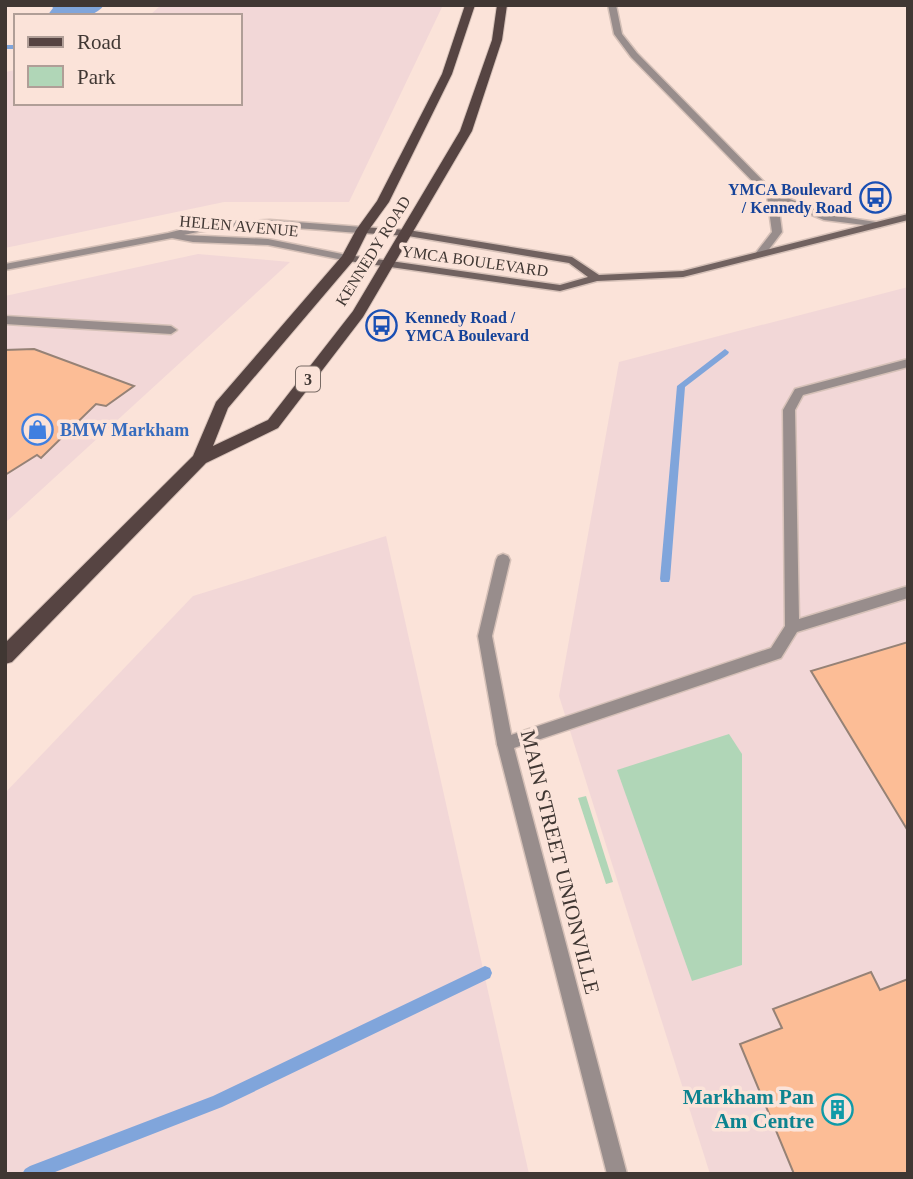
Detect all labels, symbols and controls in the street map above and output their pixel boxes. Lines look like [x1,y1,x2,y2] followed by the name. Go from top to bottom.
[14,14,242,105] legend
[77,30,122,54] text: Road
[77,65,116,89] text: Park
[728,181,852,217] place label: YMCA Boulevard / Kennedy Road
[858,181,892,215] bus stop icon: YMCA Boulevard / Kennedy Road
[332,193,414,309] street label: KENNEDY ROAD
[179,212,299,240] street label: HELEN AVENUE
[401,242,549,280] street label: YMCA BOULEVARD
[365,309,399,343] bus stop icon: Kennedy Road / YMCA Boulevard
[405,309,529,344] place label: Kennedy Road / YMCA Boulevard
[296,366,320,392] road number: 3
[20,413,54,447] shop icon: BMW Markham
[60,420,189,440] place label: BMW Markham
[516,727,604,997] street label: MAIN STREET UNIONVILLE
[683,1085,814,1133] place label: Markham Pan Am Centre
[820,1092,854,1126] building icon: Markham Pan Am Centre

